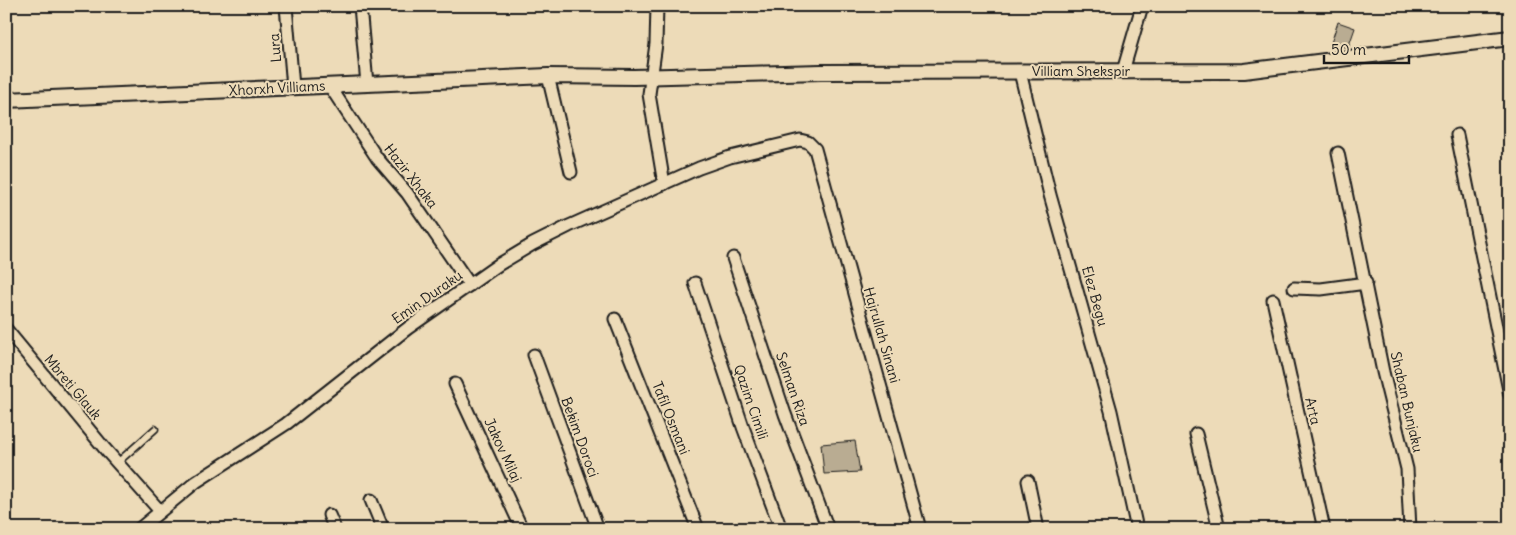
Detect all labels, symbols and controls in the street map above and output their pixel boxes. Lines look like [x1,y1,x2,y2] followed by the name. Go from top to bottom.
[1324,32,1408,64] scale bar
[265,33,285,63] street label: Lura
[1331,40,1366,59] text: 50 m
[1032,62,1131,80] street label: Villiam Shekspir
[228,76,326,100] street label: Xhorxh Villiams
[380,140,442,212] street label: Hazir Xhaka
[1078,264,1112,328] street label: Elez Begu
[388,266,466,328] street label: Emin Duraku
[860,285,904,385] street label: Hajrullah Sinani
[772,350,814,428] street label: Selman Riza
[1387,350,1427,454] street label: Shaban Bunjaku
[41,351,105,423] street label: Mbreti Glauk
[730,362,772,442] street label: Qazim Cimili
[648,379,694,457] street label: Tafil Osmani
[557,394,603,480] street label: Bekim Doroci
[1301,396,1325,426] street label: Arta
[480,415,526,485] street label: Jakov Milaj

